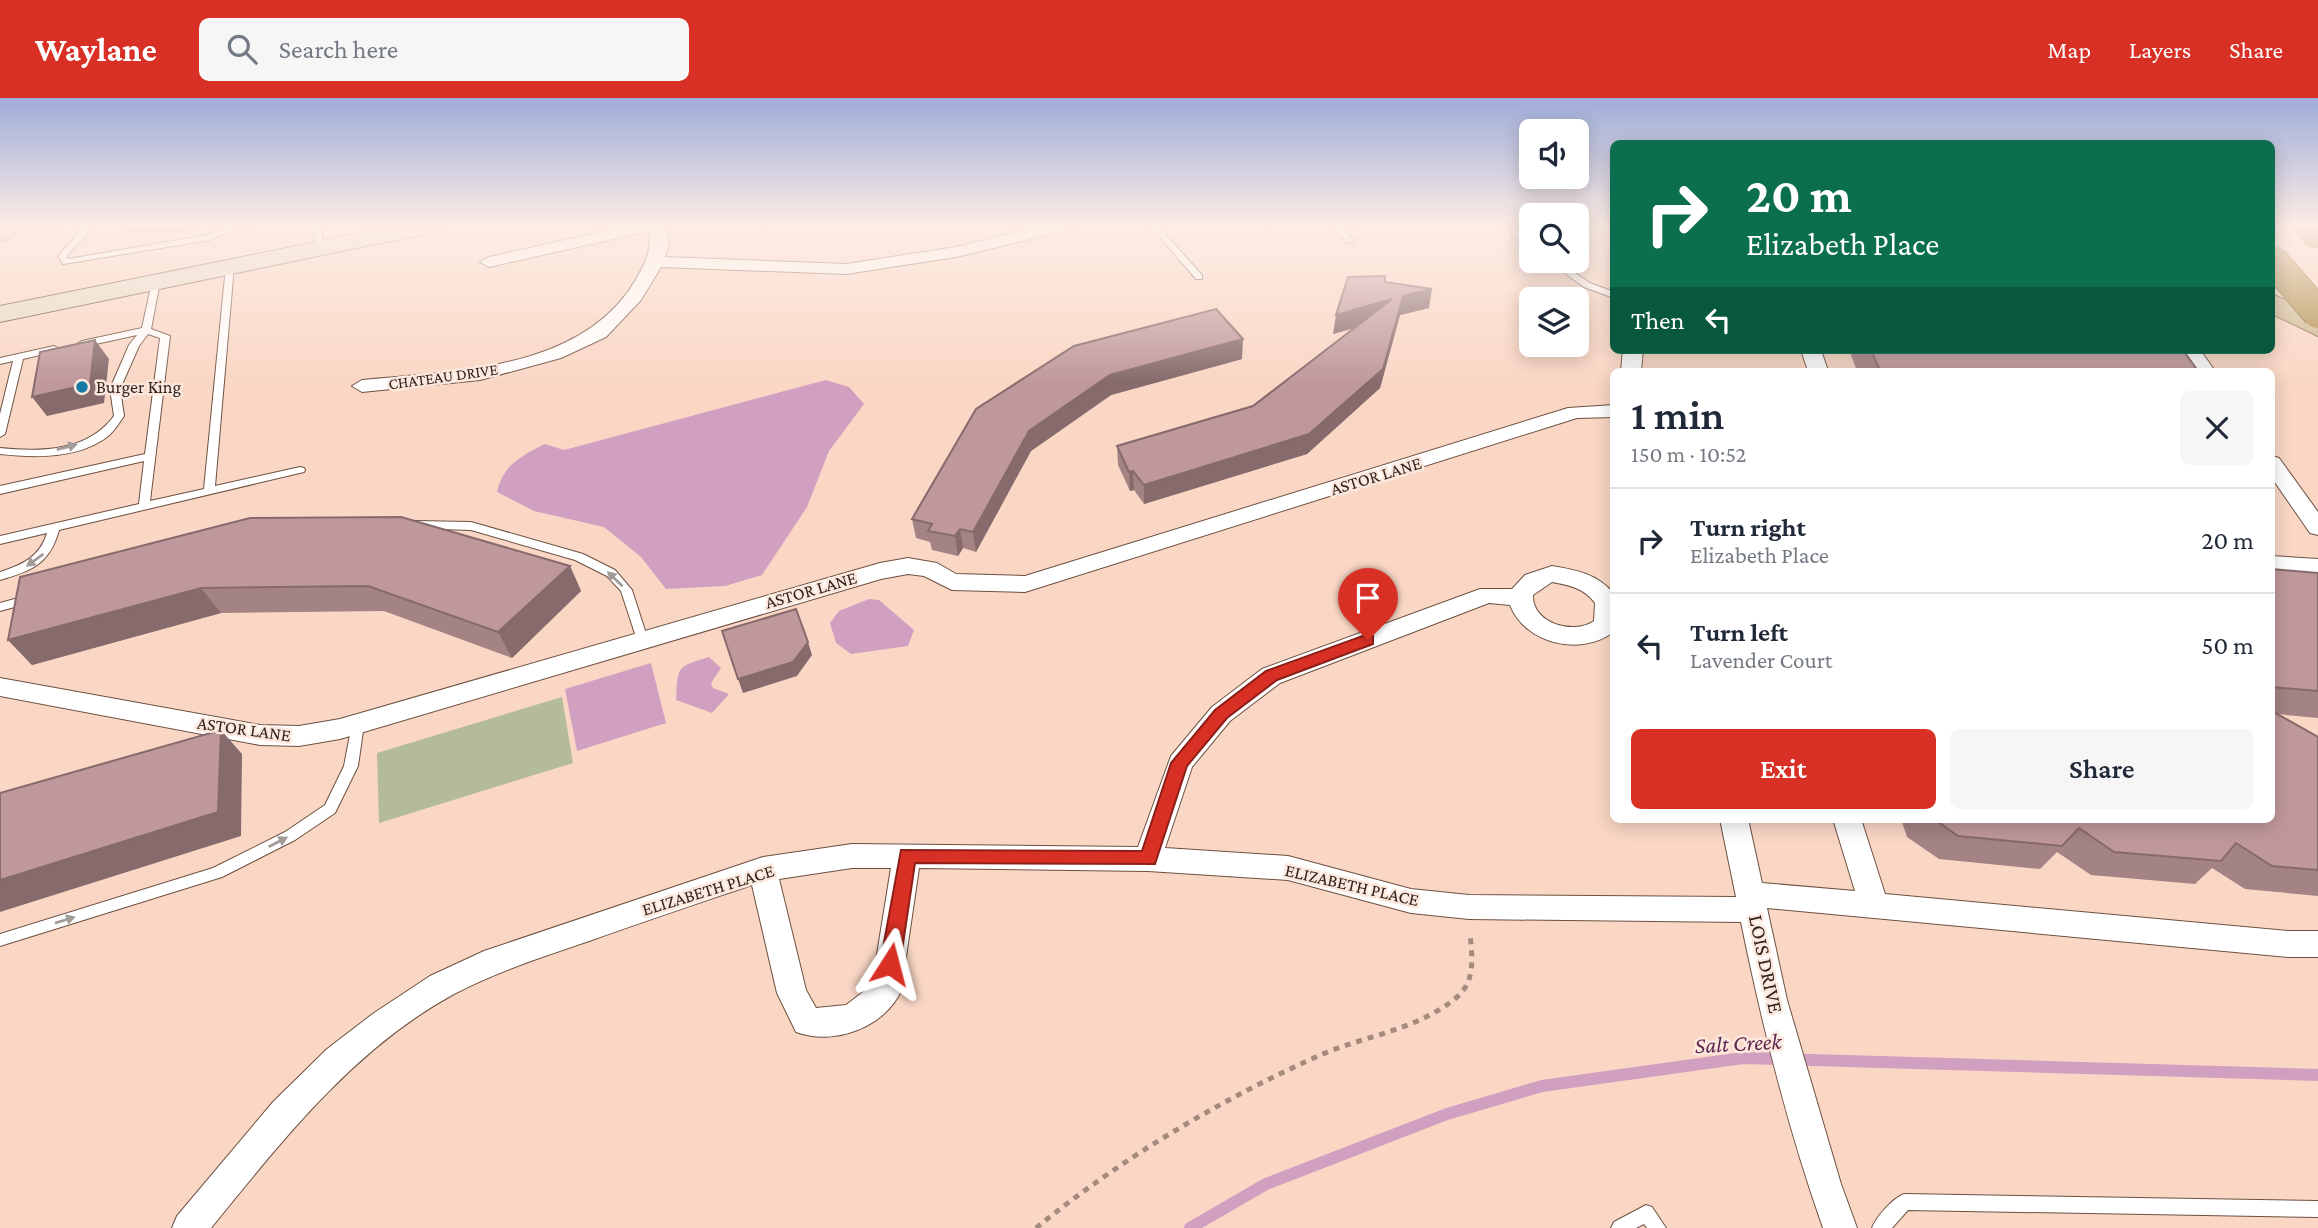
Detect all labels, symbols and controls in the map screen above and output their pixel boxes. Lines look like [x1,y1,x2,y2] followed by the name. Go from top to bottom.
[199,18,689,81] search box
[223,30,261,68] icon: search
[35,31,157,68] text: Waylane
[279,35,398,64] text: Search here
[2047,36,2091,63] text: Map
[2129,36,2191,63] text: Layers
[2229,36,2283,63] text: Share
[1519,119,1589,357] map controls
[1519,119,1589,189] button: sound
[1631,168,1722,259] icon: right
[1746,168,1852,223] text: 20 m
[1519,203,1589,273] button: search
[1746,226,1939,262] text: Elizabeth Place
[1519,287,1589,357] button: layers
[1699,301,1737,339] icon: left
[1631,306,1685,335] text: Then
[387,360,499,393] street label: CHATEAU DRIVE
[96,377,181,397] place label: Burger King
[74,379,90,395] marker: Burger King
[1631,391,1724,438] text: 1 min
[2180,391,2254,465] button: close
[1631,441,1747,467] text: 150 m · 10:52
[57,442,78,452] one-way arrow
[1328,453,1424,499] street label: ASTOR LANE
[1690,513,1806,542] text: Turn right
[1631,522,1669,560] icon: right
[2201,526,2254,555] text: 20 m
[1690,542,1829,568] text: Elizabeth Place
[26,553,45,567] one-way arrow
[763,567,859,613] street label: ASTOR LANE
[1338,568,1398,640] pin
[607,572,624,588] one-way arrow
[1349,579,1387,617] icon: arrive
[1690,618,1788,647] text: Turn left
[1631,627,1669,665] icon: left
[2201,631,2254,660] text: 50 m
[1690,647,1832,673] text: Lavender Court
[196,713,292,745] street label: ASTOR LANE
[1631,729,1936,809] button: Exit
[1950,729,2254,809] button: Share
[268,836,288,848] one-way arrow
[640,860,777,920] street label: ELIZABETH PLACE
[1283,860,1421,910] street label: ELIZABETH PLACE
[1744,913,1788,1015] street label: LOIS DRIVE
[55,914,76,925] one-way arrow
[853,927,927,1001] position arrow
[1694,1028,1783,1058] water label: Salt Creek

